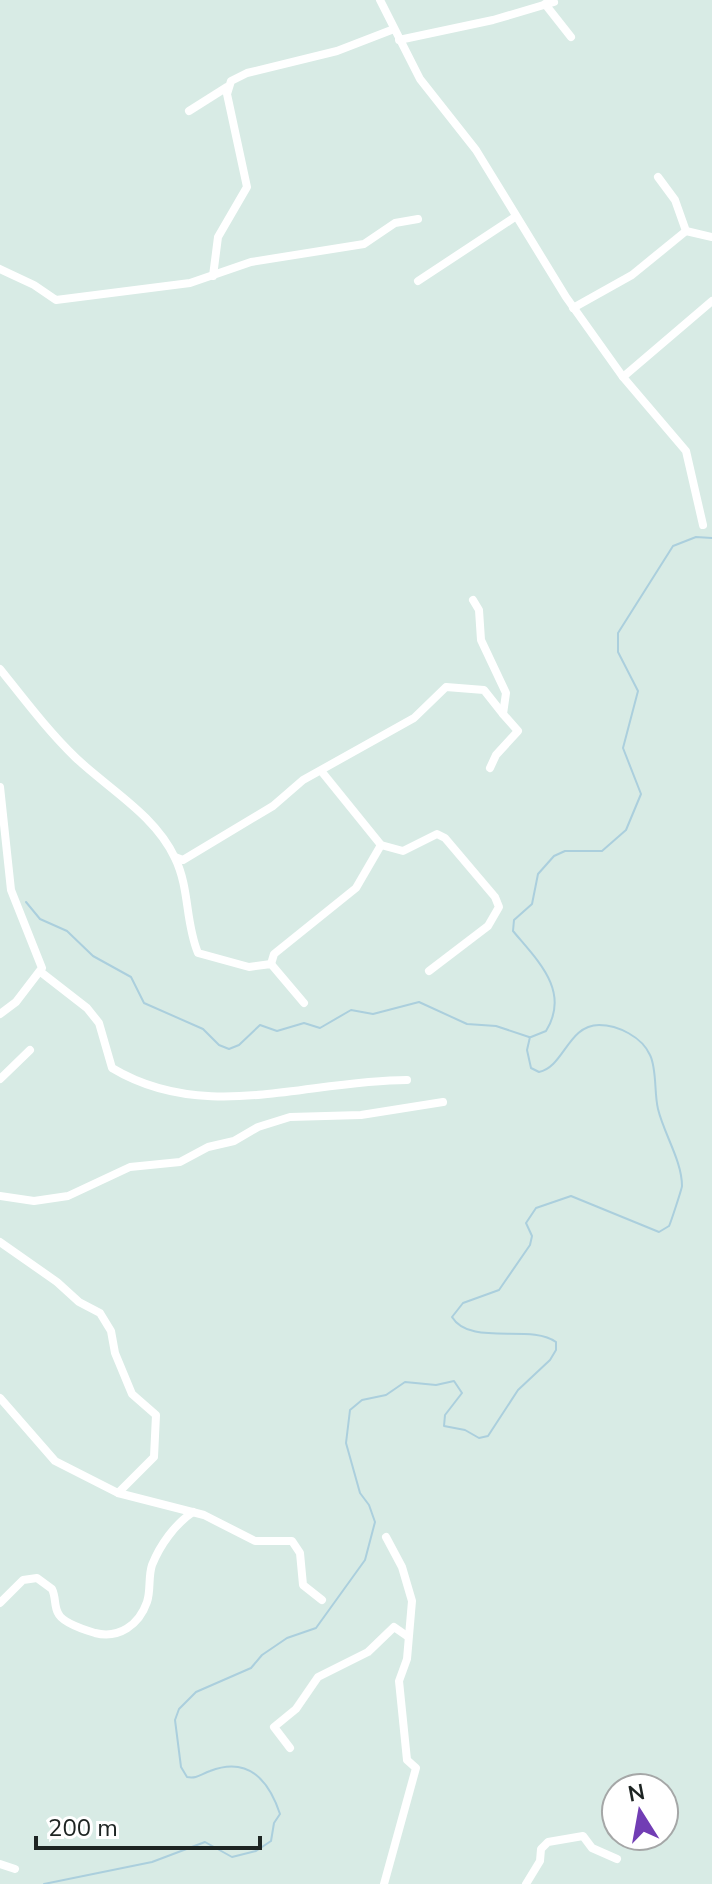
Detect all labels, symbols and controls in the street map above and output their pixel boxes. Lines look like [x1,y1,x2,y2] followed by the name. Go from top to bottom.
[600,1772,680,1852] north arrow
[625,1777,647,1810] text: N
[36,1800,260,1850] scale bar
[48,1812,118,1844] text: 200 m

